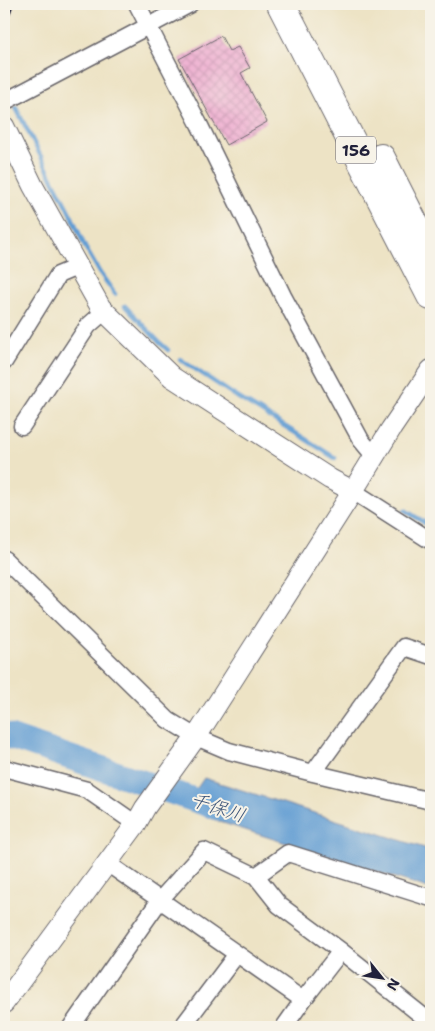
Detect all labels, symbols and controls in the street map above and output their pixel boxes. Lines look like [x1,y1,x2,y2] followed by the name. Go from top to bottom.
[336,136,376,164] road number: 156
[187,787,249,828] water label: 千保川
[358,954,408,1004] north arrow
[383,975,404,994] text: N

